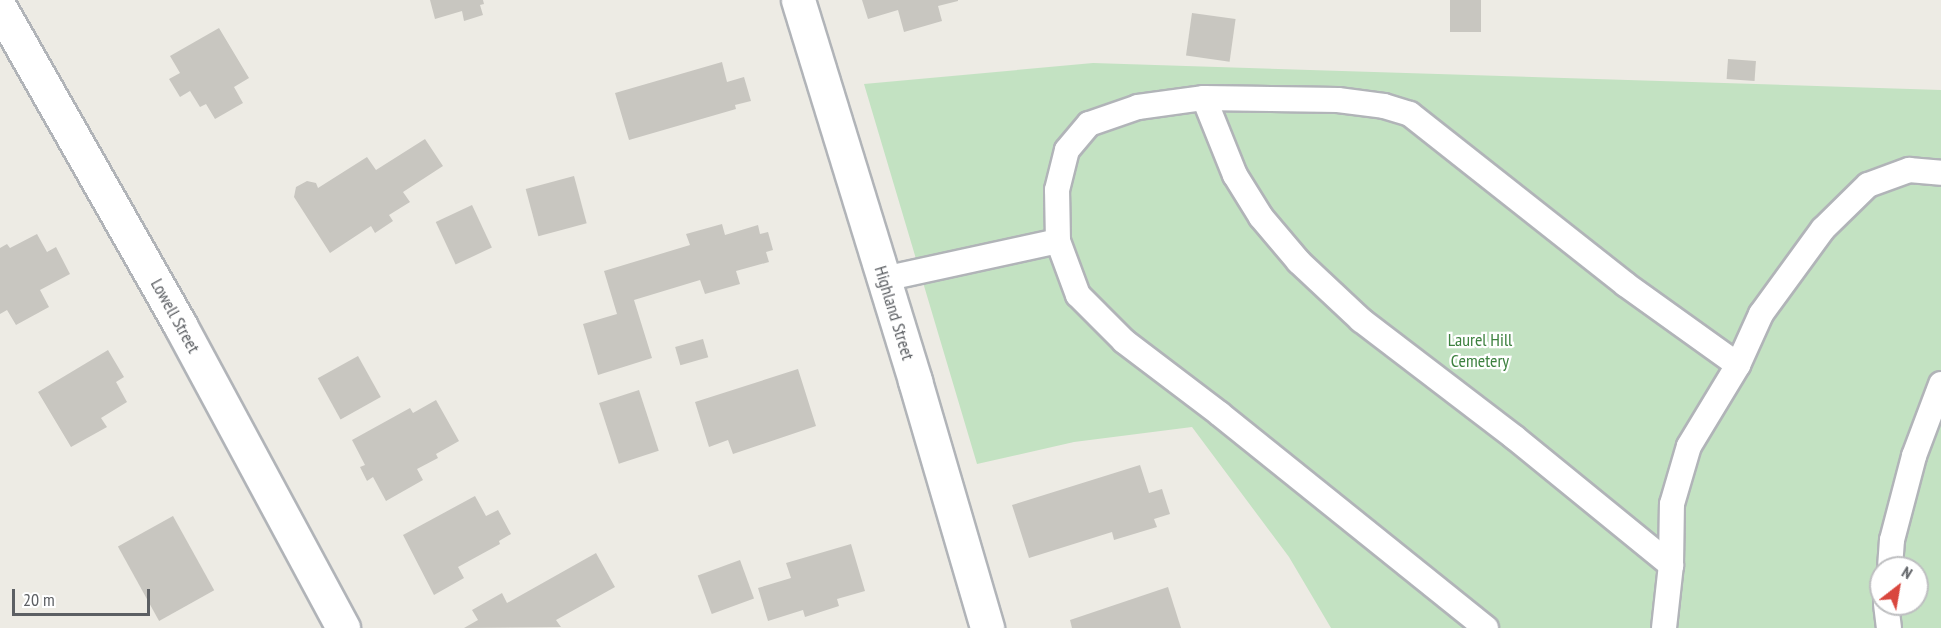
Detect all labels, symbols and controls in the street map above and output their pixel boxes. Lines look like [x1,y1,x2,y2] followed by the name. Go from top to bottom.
[869,263,919,363] street label: Highland Street
[146,275,204,357] street label: Lowell Street
[1448,330,1512,372] park label: Laurel Hill Cemetery
[1869,556,1929,616] north arrow
[1898,561,1916,583] text: N
[15,577,153,615] scale bar
[23,588,55,611] text: 20 m

